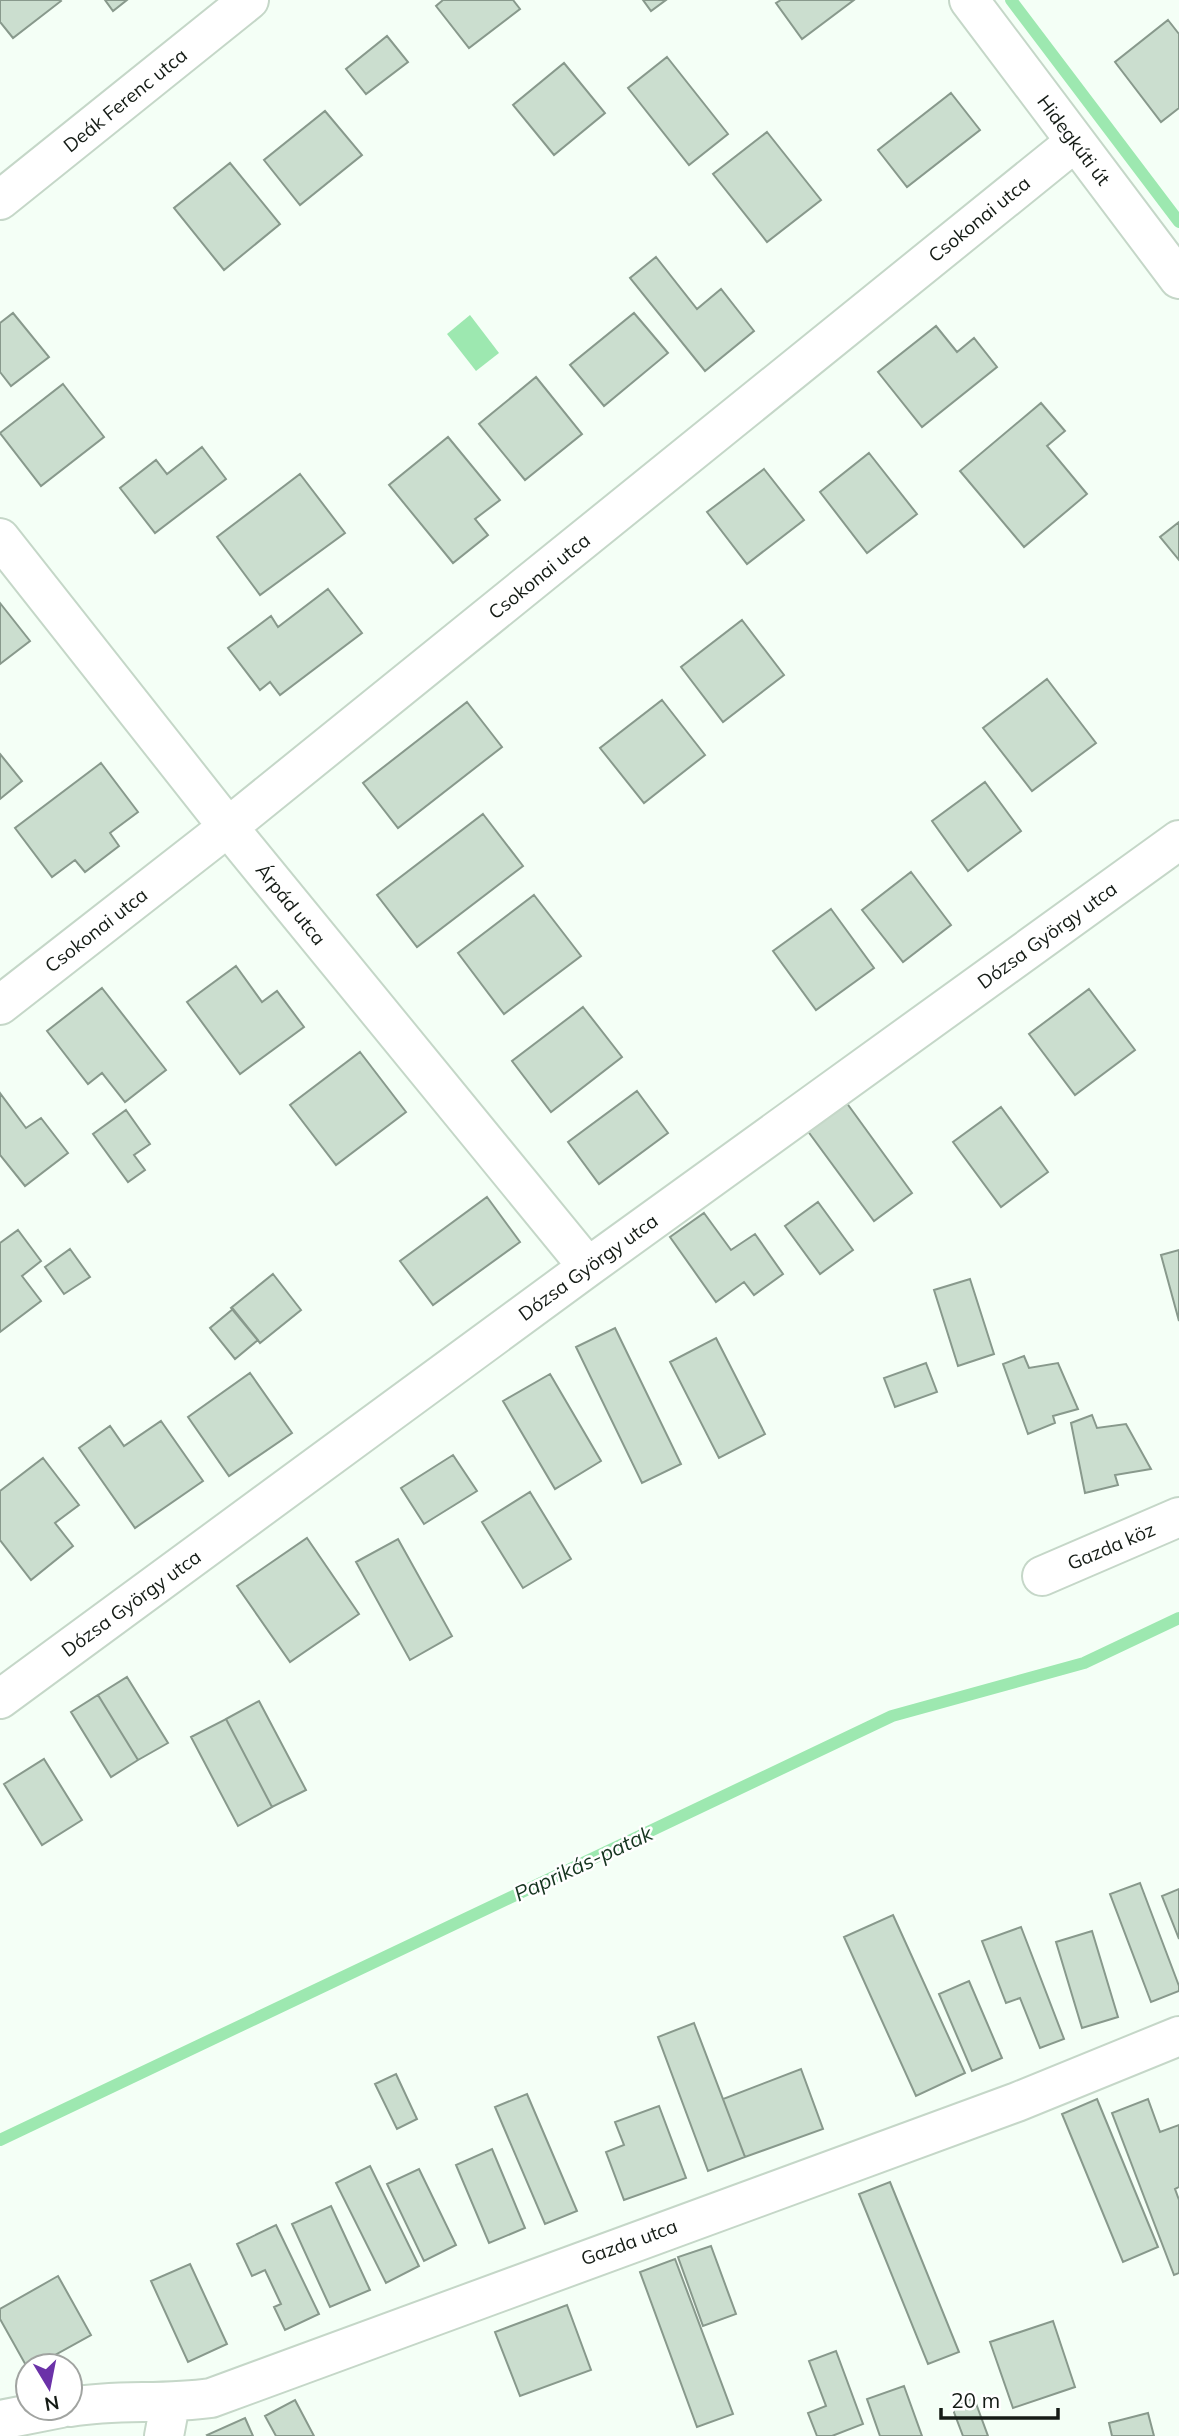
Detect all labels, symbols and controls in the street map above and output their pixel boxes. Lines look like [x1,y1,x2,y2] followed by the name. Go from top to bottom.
[58,43,192,157] street label: Deák Ferenc utca
[1032,90,1116,190] street label: Hidegkúti út
[923,171,1035,267] street label: Csokonai utca
[483,528,595,624] street label: Csokonai utca
[251,858,331,950] street label: Árpád utca
[973,876,1121,994] street label: Dózsa György utca
[40,882,152,978] street label: Csokonai utca
[514,1208,662,1326] street label: Dózsa György utca
[1064,1517,1159,1575] street label: Gazda köz
[57,1544,205,1662] street label: Dózsa György utca
[510,1819,657,1906] water label: Paprikás-patak
[577,2213,681,2271] street label: Gazda utca
[14,2352,84,2422] north arrow
[941,2376,1058,2420] scale bar
[951,2387,1000,2413] text: 20 m
[43,2391,61,2417] text: N

